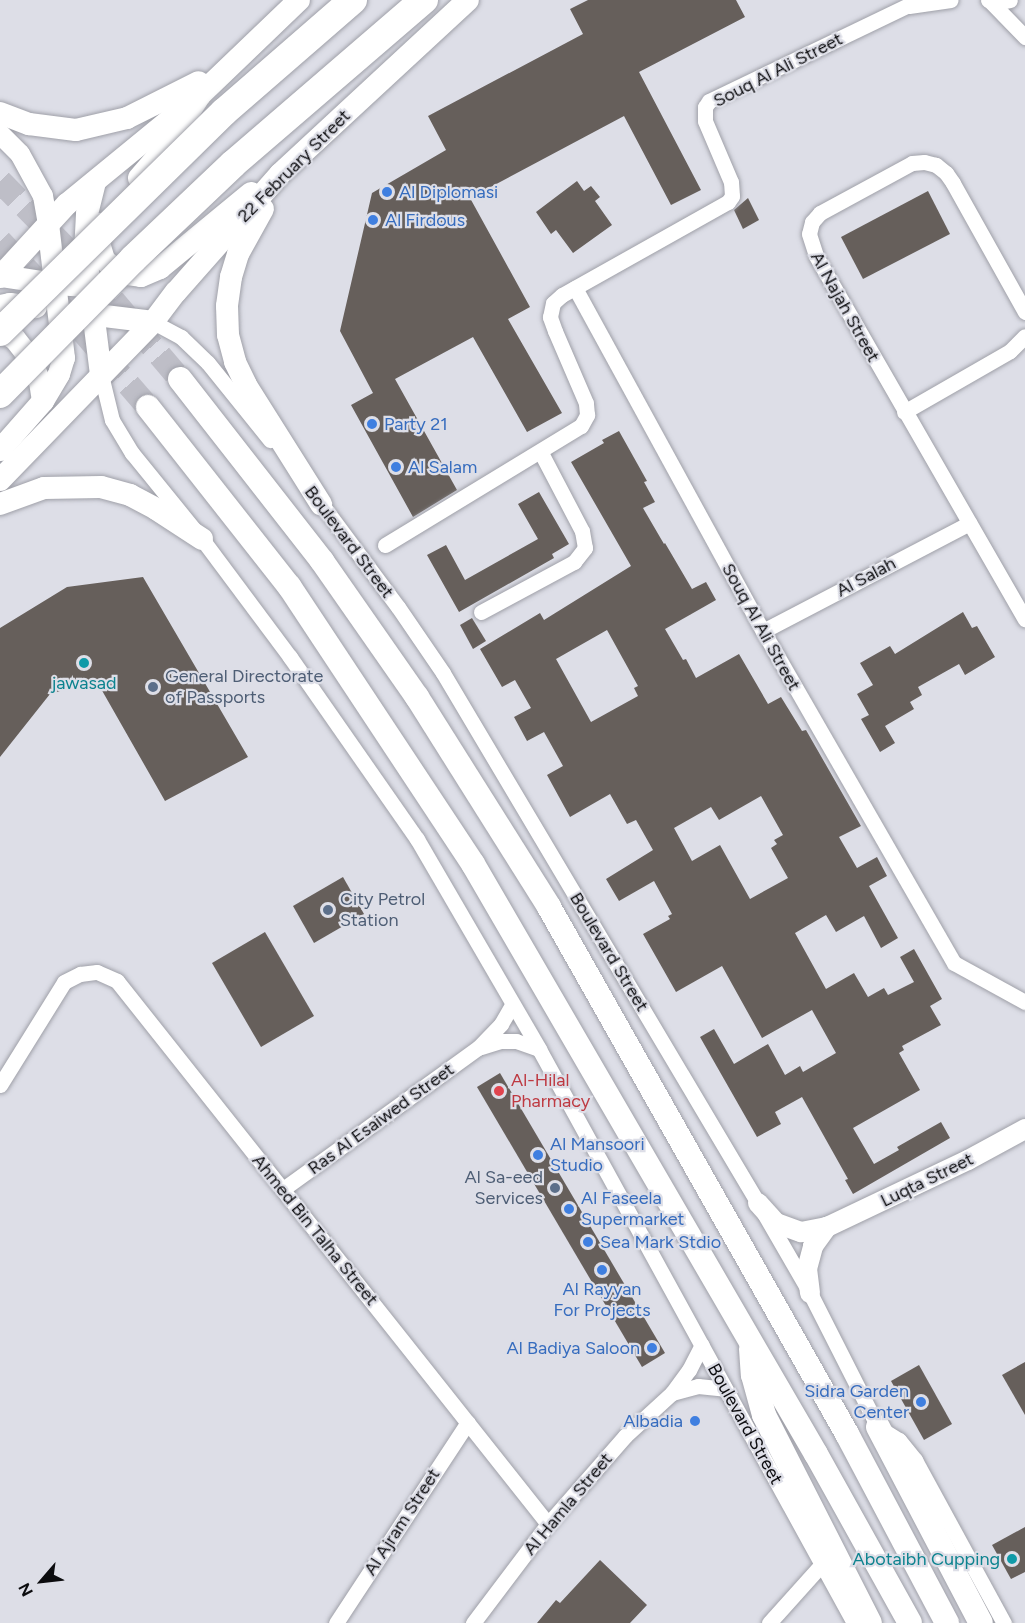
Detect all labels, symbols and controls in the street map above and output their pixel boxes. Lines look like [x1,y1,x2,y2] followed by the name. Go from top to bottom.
[710,28,846,112] street label: Souq Al Ali Street
[233,105,355,227] street label: 22 February Street
[399,181,498,203] place label: Al Diplomasi
[380,185,394,199] marker: Al Diplomasi
[385,209,465,231] place label: Al Firdous
[366,213,380,227] marker: Al Firdous
[806,248,884,366] street label: Al Najah Street
[384,413,448,435] place label: Party 21
[365,417,379,431] marker: Party 21
[408,456,477,478] place label: Al Salam
[389,460,403,474] marker: Al Salam
[300,482,398,602] street label: Boulevard Street
[833,552,899,602] street label: Al Salah
[717,560,805,694] street label: Souq Al Ali Street
[77,656,91,670] marker: jawasad
[165,666,323,708] place label: General Directorate of Passports
[51,672,117,694] place label: jawasad
[146,680,160,694] marker: General Directorate of Passports
[340,889,425,932] place label: City Petrol Station
[565,889,653,1015] street label: Boulevard Street
[321,903,335,917] marker: City Petrol Station
[304,1059,458,1179] street label: Ras Al Esaiwed Street
[511,1070,590,1112] place label: Al-Hilal Pharmacy
[492,1084,506,1098] marker: Al-Hilal Pharmacy
[550,1134,645,1176] place label: Al Mansoori Studio
[531,1148,545,1162] marker: Al Mansoori Studio
[877,1148,977,1212] street label: Luqta Street
[247,1150,383,1310] street label: Ahmed Bin Talha Street
[464,1167,543,1210] place label: Al Sa-eed Services
[548,1181,562,1195] marker: Al Sa-eed Services
[581,1188,684,1230] place label: Al Faseela Supermarket
[562,1202,576,1216] marker: Al Faseela Supermarket
[600,1231,721,1253] place label: Sea Mark Stdio
[581,1235,595,1249] marker: Sea Mark Stdio
[595,1263,609,1277] marker: Al Rayyan For Projects
[553,1279,651,1322] place label: Al Rayyan For Projects
[507,1337,640,1359] place label: Al Badiya Saloon
[645,1341,659,1355] marker: Al Badiya Saloon
[703,1360,787,1488] street label: Boulevard Street
[804,1381,909,1424] place label: Sidra Garden Center
[914,1395,928,1409] marker: Sidra Garden Center
[623,1410,683,1432] place label: Albadia
[688,1414,702,1428] marker: Albadia
[519,1449,617,1559] street label: Al Hamla Street
[359,1465,445,1579] street label: Al Ajram Street
[853,1548,1000,1570] place label: Abotaibh Cupping
[12,1551,72,1611] north arrow
[1005,1552,1019,1566] marker: Abotaibh Cupping
[14,1580,37,1600] text: N

